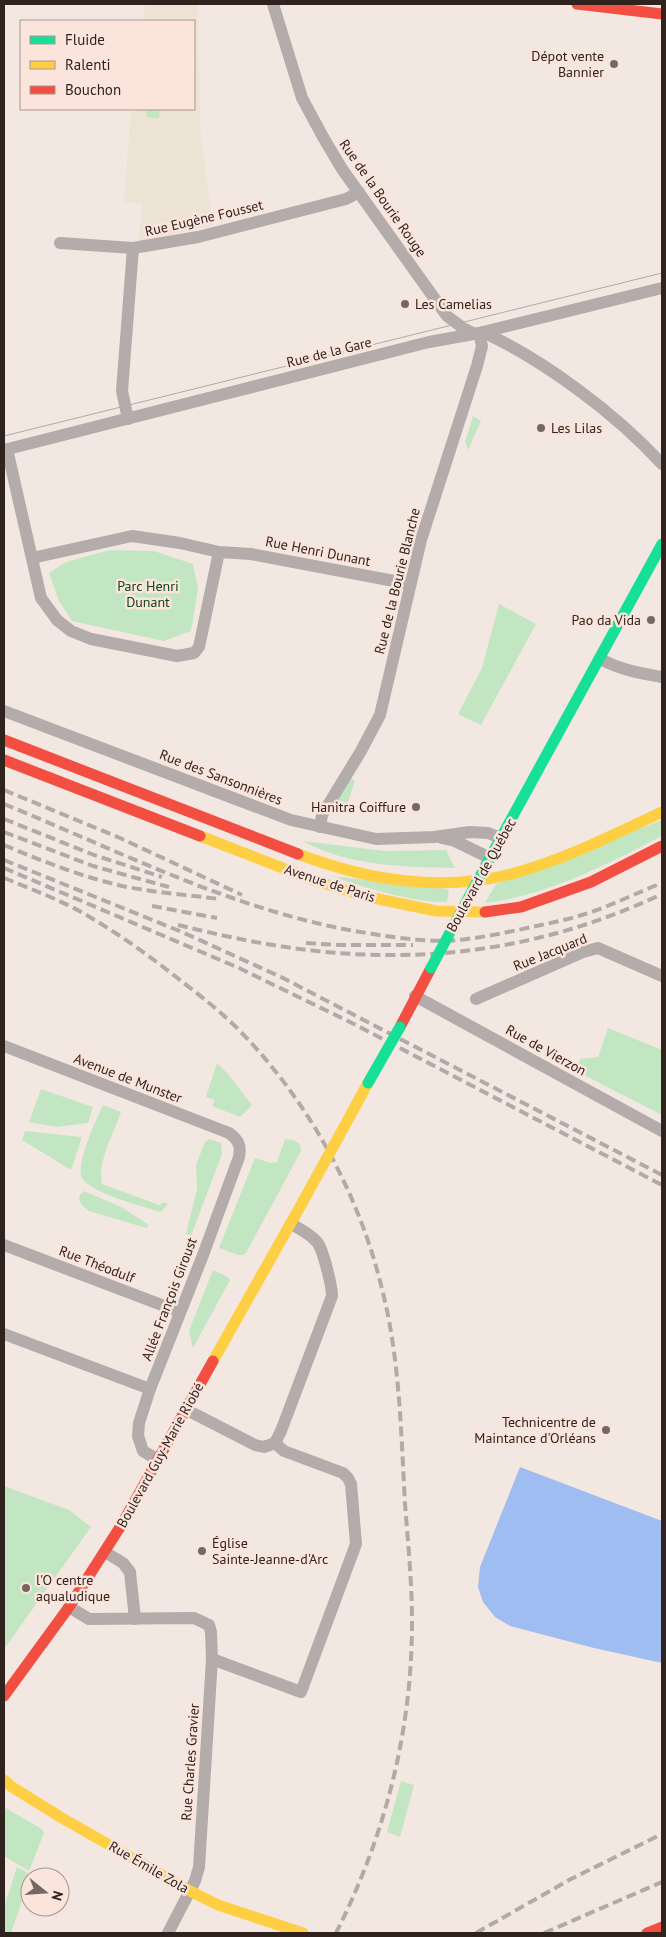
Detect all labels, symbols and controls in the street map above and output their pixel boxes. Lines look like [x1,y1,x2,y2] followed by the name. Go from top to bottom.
[20,20,195,110] legend
[65,30,105,49] text: Fluide
[531,47,604,81] place label: Dépot vente Bannier
[65,55,111,74] text: Ralenti
[608,58,620,70] marker: Dépot vente Bannier
[65,80,121,99] text: Bouchon
[336,136,430,260] street label: Rue de la Bourie Rouge
[143,196,265,240] street label: Rue Eugène Fousset
[415,295,492,313] place label: Les Camelias
[399,298,411,310] marker: Les Camelias
[285,333,373,371] street label: Rue de la Gare
[551,419,602,437] place label: Les Lilas
[535,422,547,434] marker: Les Lilas
[370,506,424,656] street label: Rue de la Bourie Blanche
[264,532,372,570] street label: Rue Henri Dunant
[117,577,179,611] park label: Parc Henri Dunant
[572,611,641,629] place label: Pao da Vida
[645,614,657,626] marker: Pao da Vida
[157,745,285,809] street label: Rue des Sansonnières
[311,798,406,816] place label: Hanitra Coiffure
[410,801,422,813] marker: Hanitra Coiffure
[442,815,520,935] street label: Boulevard de Québec
[282,860,378,906] street label: Avenue de Paris
[511,929,589,975] street label: Rue Jacquard
[503,1020,589,1080] street label: Rue de Vierzon
[71,1049,185,1107] street label: Avenue de Munster
[137,1235,201,1363] street label: Allée François Giroust
[57,1241,138,1287] street label: Rue Théodulf
[113,1379,207,1531] street label: Boulevard Guy-Marie Riobé
[474,1413,596,1447] place label: Technicentre de Maintance d'Orléans
[600,1424,612,1436] marker: Technicentre de Maintance d'Orléans
[212,1534,328,1568] place label: Église Sainte-Jeanne-d'Arc
[196,1545,208,1557] marker: Église Sainte-Jeanne-d'Arc
[36,1571,110,1605] place label: l'O centre aqualudique
[20,1582,32,1594] marker: l'O centre aqualudique
[177,1703,203,1821] street label: Rue Charles Gravier
[106,1837,192,1897] street label: Rue Émile Zola
[20,1867,70,1917] north arrow
[47,1889,67,1903] text: N

